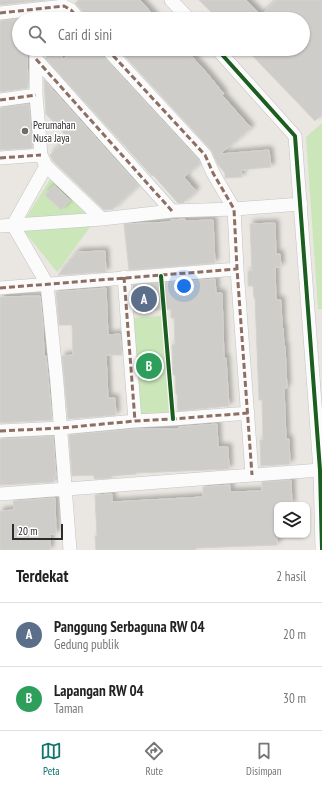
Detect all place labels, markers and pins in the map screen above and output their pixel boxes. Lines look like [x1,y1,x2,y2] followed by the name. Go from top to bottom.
[33,118,76,145] place label: Perumahan Nusa Jaya
[20,126,30,136] marker: Perumahan Nusa Jaya
[131,284,157,314] pin: A
[136,351,162,381] pin: B

